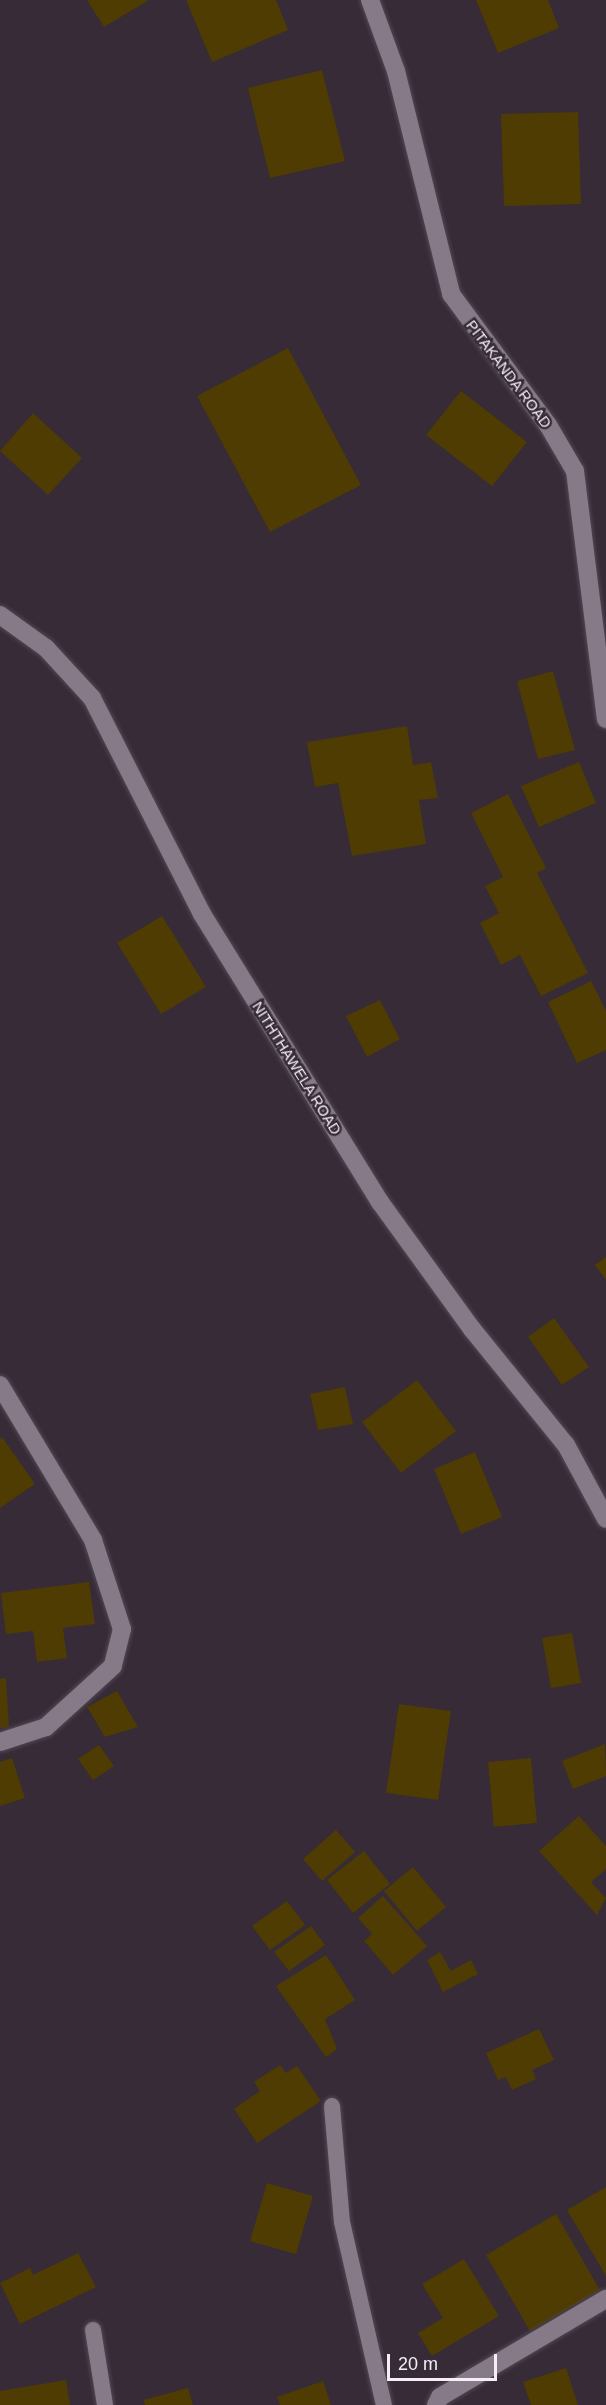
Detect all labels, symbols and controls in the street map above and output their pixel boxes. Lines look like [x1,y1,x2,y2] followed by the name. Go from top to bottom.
[462,316,556,432] street label: PITAKANDA ROAD
[248,998,346,1138] street label: NITHTHAWELA ROAD
[390,2342,500,2380] scale bar
[398,2354,438,2374] text: 20 m

